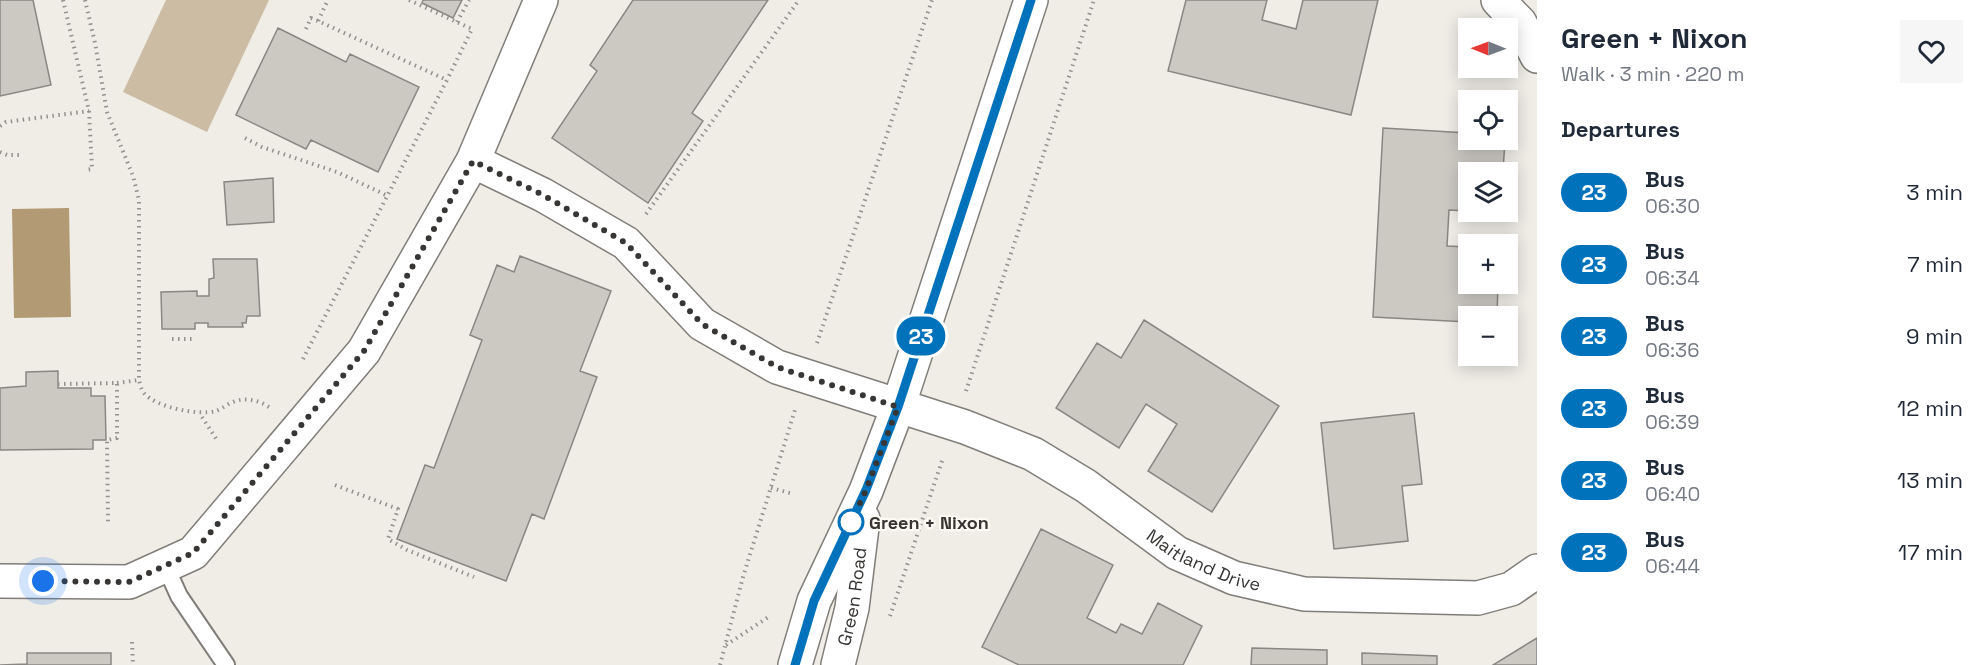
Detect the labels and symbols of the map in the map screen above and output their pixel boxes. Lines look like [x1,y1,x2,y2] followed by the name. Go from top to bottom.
[1458,18,1518,78] north arrow
[894,316,948,356] line badge: 23
[838,509,864,535] marker: Green + Nixon
[869,511,989,534] place label: Green + Nixon
[1142,523,1263,595] street label: Maitland Drive
[832,546,871,648] street label: Green Road
[28,566,58,596] your location

